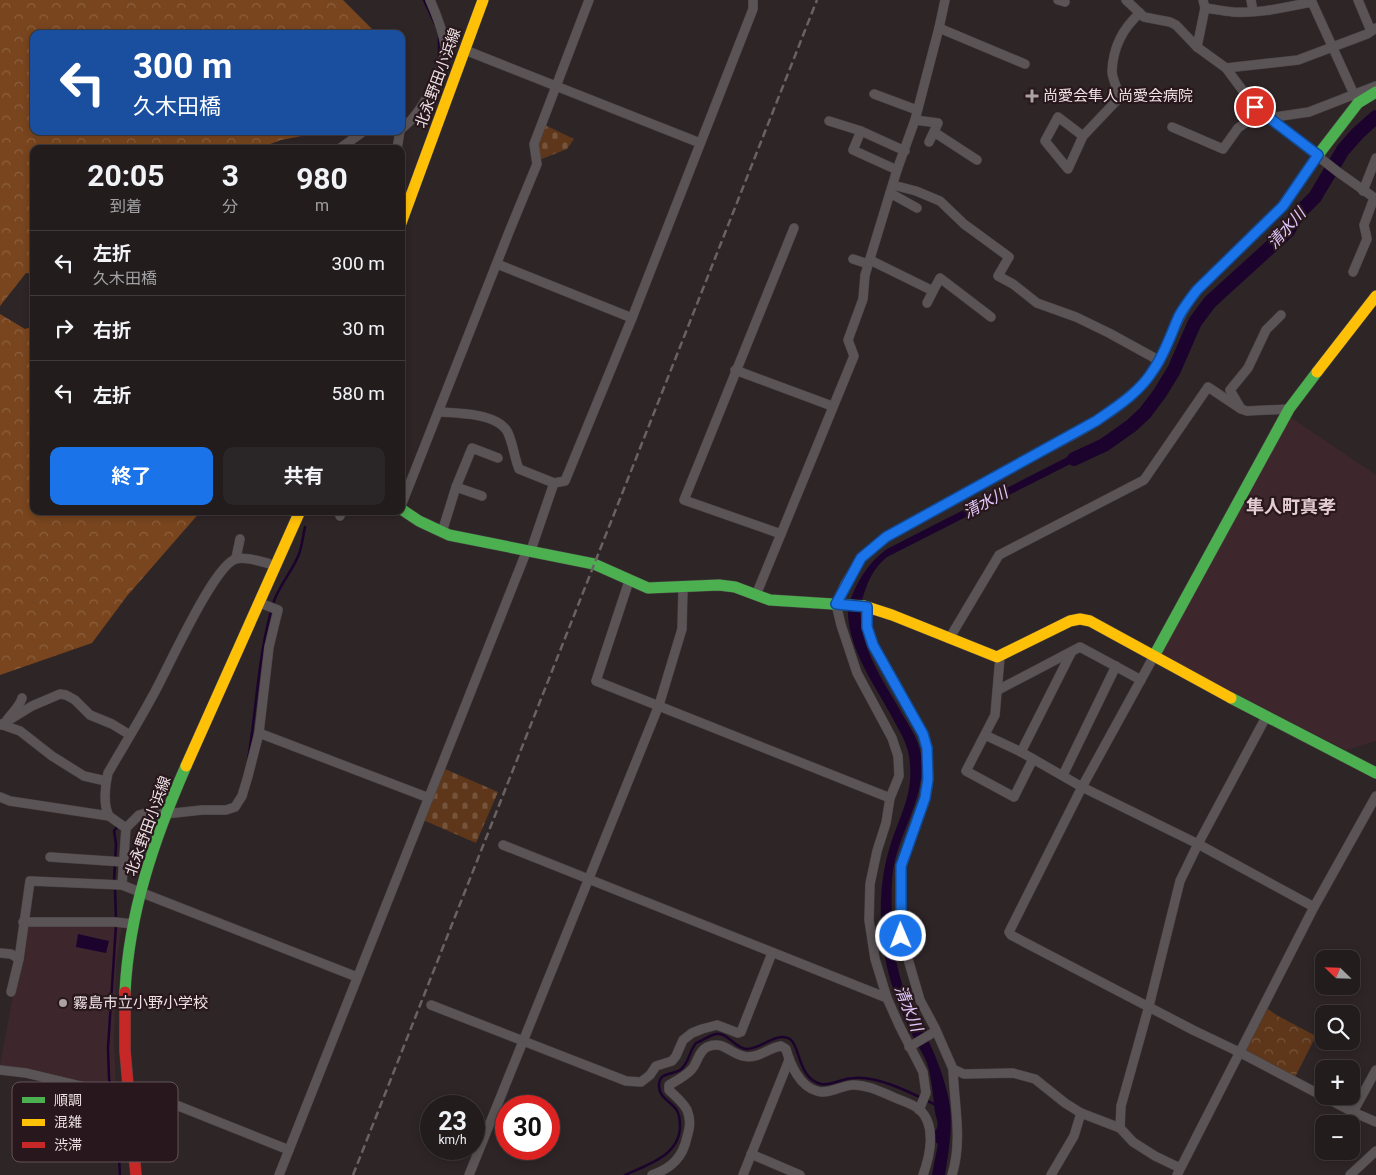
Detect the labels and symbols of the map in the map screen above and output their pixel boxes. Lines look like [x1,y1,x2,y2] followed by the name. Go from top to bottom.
[412,26,464,130] street label: 北永野田小浜線
[1234,86,1276,128] pin
[1043,87,1193,105] place label: 尚愛会隼人尚愛会病院
[1025,89,1039,103] marker: 尚愛会隼人尚愛会病院
[1263,203,1311,253] water label: 清水川
[960,482,1013,522] water label: 清水川
[1246,496,1336,517] district label: 隼人町真孝
[122,774,174,878] street label: 北永野田小浜線
[874,909,926,961] position arrow
[1315,950,1360,995] north arrow
[891,982,927,1036] water label: 清水川
[73,994,208,1012] place label: 霧島市立小野小学校
[57,997,69,1009] marker: 霧島市立小野小学校
[12,1082,178,1162] legend
[54,1092,82,1108] text: 順調
[495,1095,560,1160] speed limit sign: 30
[54,1114,82,1130] text: 混雑
[54,1137,82,1153] text: 渋滞

